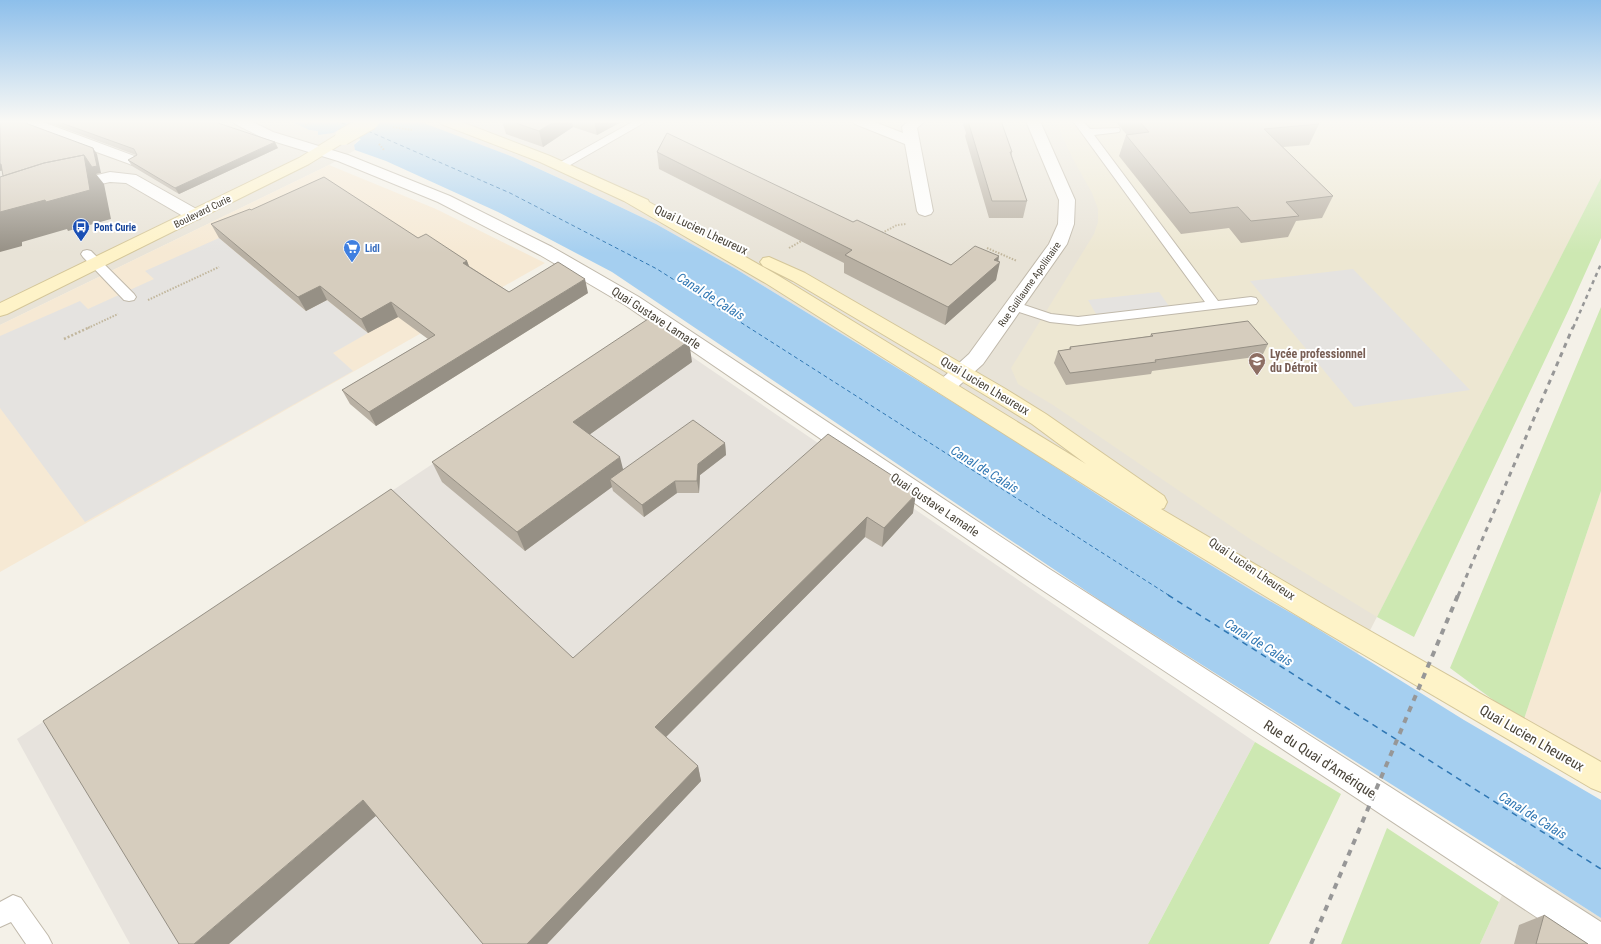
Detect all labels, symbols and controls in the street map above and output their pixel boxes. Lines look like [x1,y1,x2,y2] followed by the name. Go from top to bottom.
[172,193,233,230] street label: Boulevard Curie
[652,202,750,258] street label: Quai Lucien Lheureux
[71,217,91,242] bus stop icon: Pont Curie
[94,222,136,233] place label: Pont Curie
[342,238,362,263] supermarket icon: Lidl
[996,239,1063,329] street label: Rue Guillaume Apollinaire
[365,243,380,254] place label: Lidl
[674,270,748,323] water label: Canal de Calais
[609,284,704,352] street label: Quai Gustave Lamarle
[1270,347,1366,375] place label: Lycée professionnel du Détroit
[1247,351,1267,376] school or university icon: Lycée professionnel du Détroit
[938,354,1032,418] street label: Quai Lucien Lheureux
[948,443,1022,496] water label: Canal de Calais
[888,470,982,540] street label: Quai Gustave Lamarle
[1206,535,1298,603] street label: Quai Lucien Lheureux
[1222,616,1296,669] water label: Canal de Calais
[1477,702,1587,774] street label: Quai Lucien Lheureux
[1261,717,1380,802] street label: Rue du Quai d'Amérique
[1496,789,1570,842] water label: Canal de Calais

